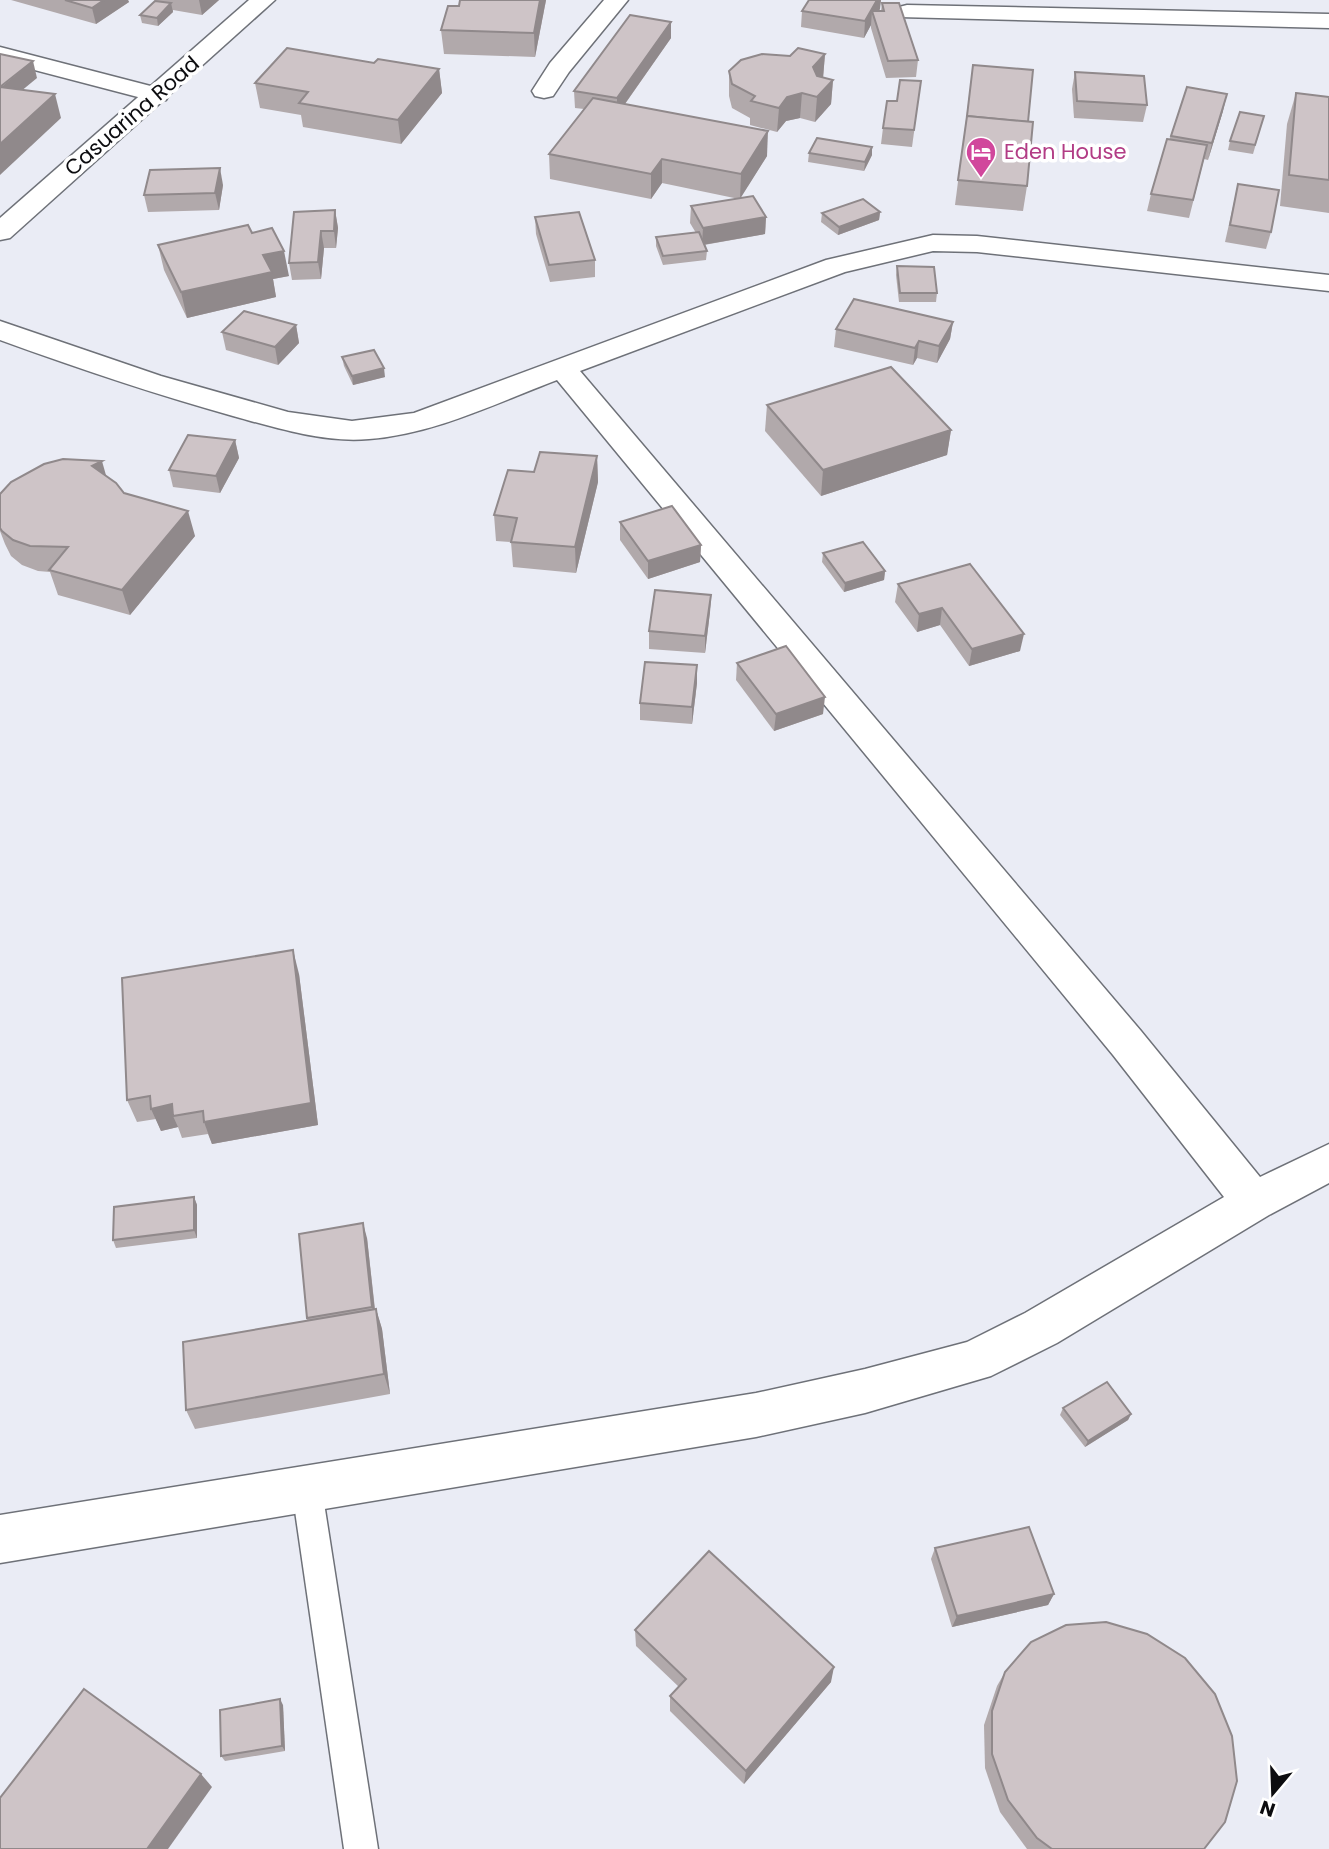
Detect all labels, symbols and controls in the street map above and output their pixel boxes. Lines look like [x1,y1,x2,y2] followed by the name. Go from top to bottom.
[58,49,205,182] street label: Casuarina Road
[964,135,998,179] hotel icon: Eden House
[1004,137,1126,166] place label: Eden House
[1238,1758,1308,1828] north arrow
[1256,1794,1279,1824] text: N

